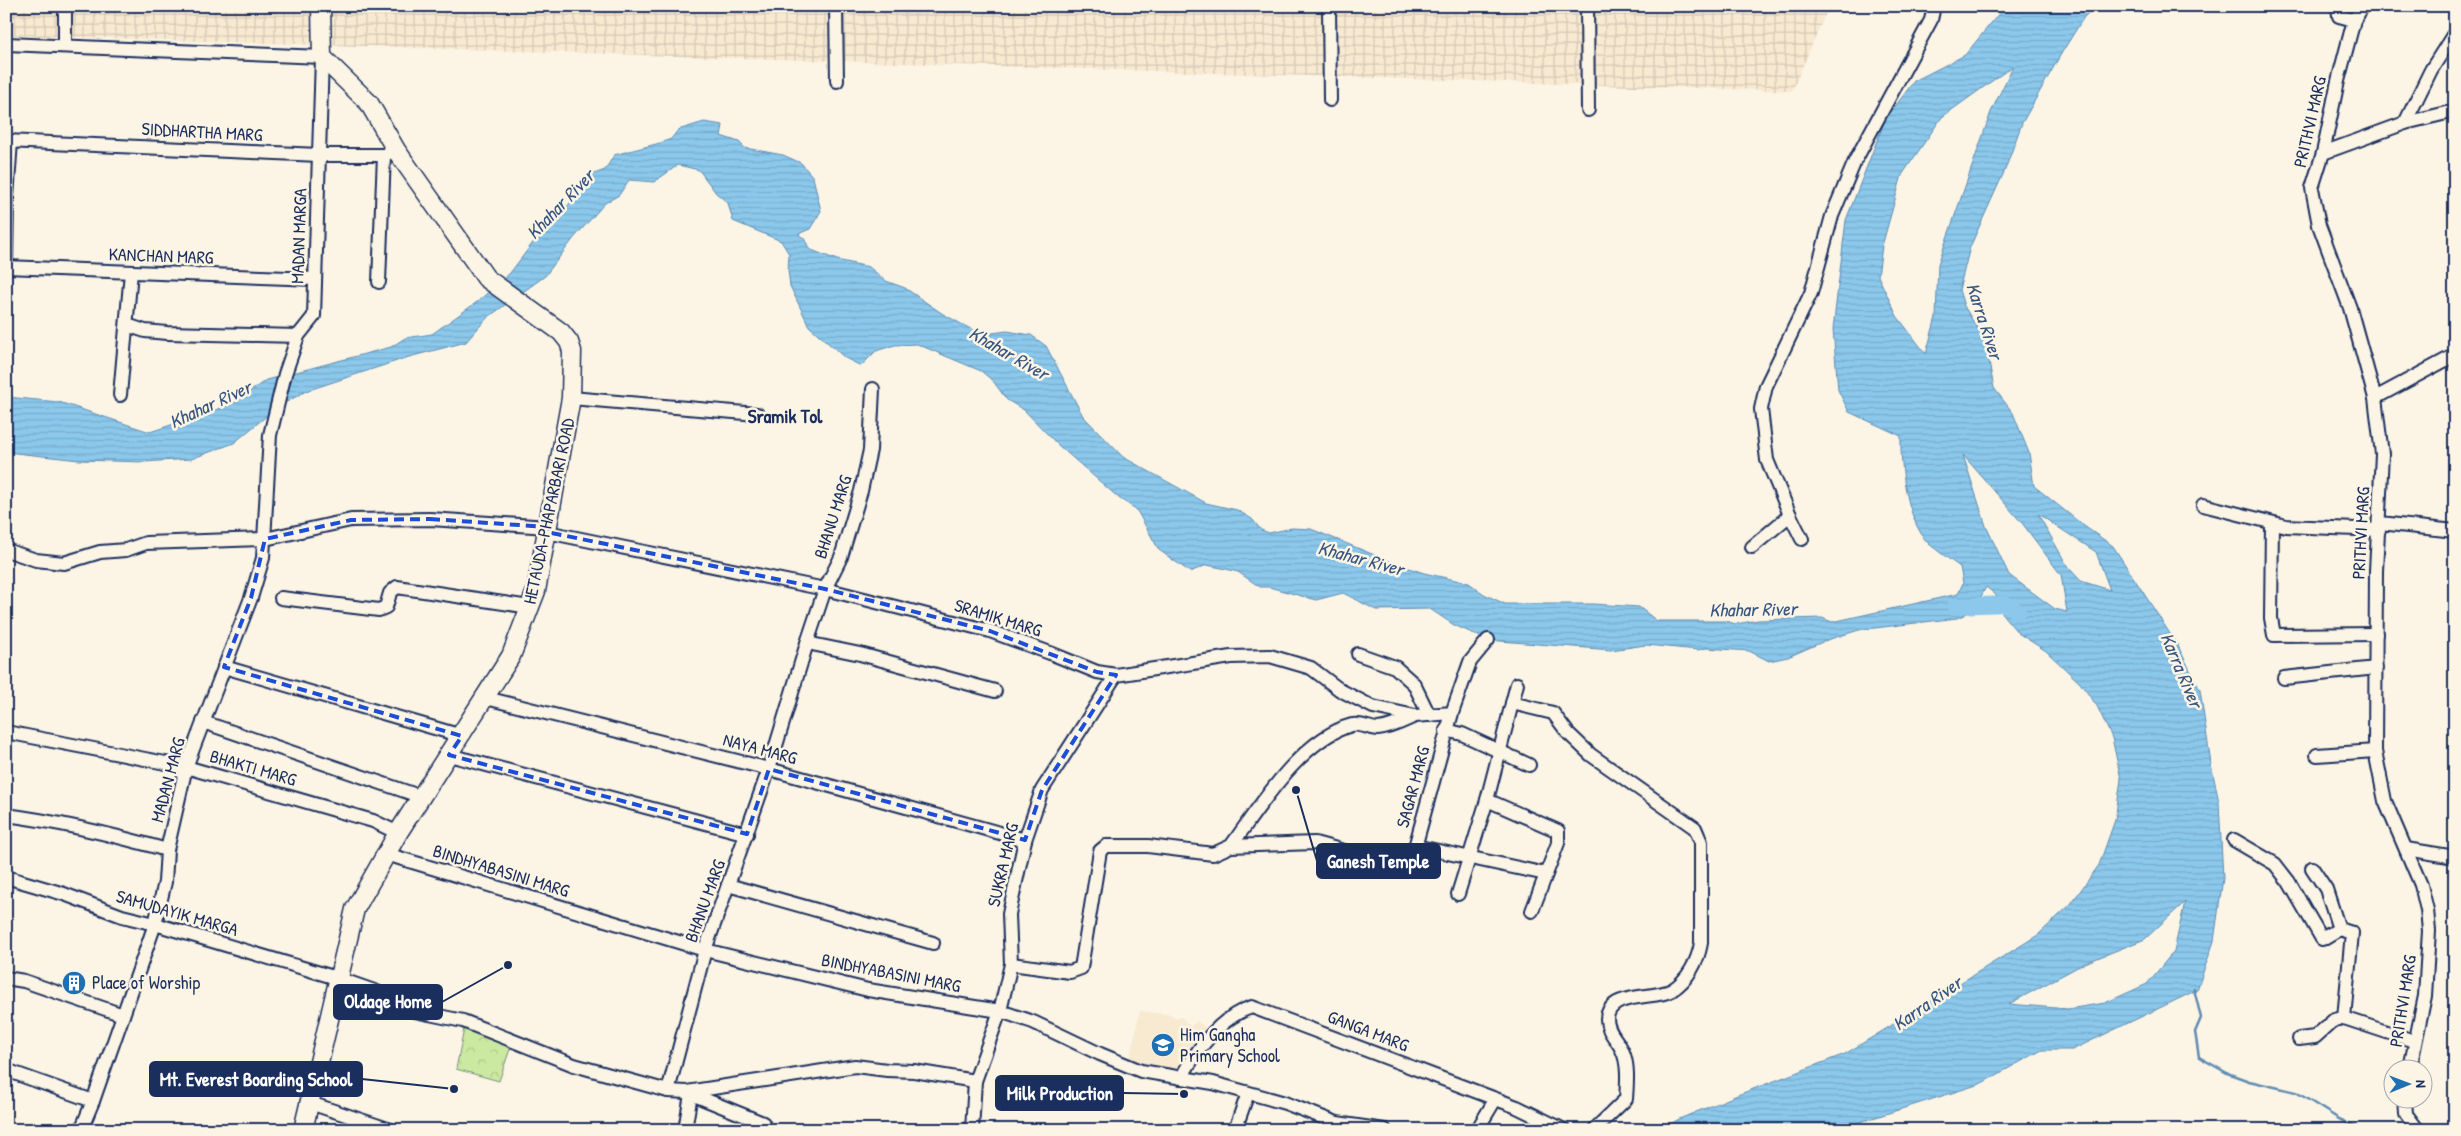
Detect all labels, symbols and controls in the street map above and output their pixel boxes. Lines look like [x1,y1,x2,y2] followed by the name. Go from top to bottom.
[2287,74,2332,170] street label: PRITHVI MARG
[141,116,263,147] street label: SIDDHARTHA MARG
[520,161,602,245] water label: Khahar River
[284,188,313,284] street label: MADAN MARGA
[108,241,214,270] street label: KANCHAN MARG
[1960,279,2010,365] water label: Karra River
[964,320,1056,388] water label: Khahar River
[165,373,258,434] water label: Khahar River
[748,403,823,429] district label: Sramik Tol
[517,415,581,606] street label: HETAUDA-PHAPARBARI ROAD
[807,472,858,562] street label: BHANU MARG
[2346,486,2375,580] street label: PRITHVI MARG
[1315,534,1409,583] water label: Khahar River
[951,592,1045,643] street label: SRAMIK MARG
[1709,595,1800,623] water label: Khahar River
[2155,628,2210,714] water label: Karra River
[720,727,800,770] street label: NAYA MARG
[144,734,191,825] street label: MADAN MARG
[207,743,300,792] street label: BHAKTI MARG
[1390,743,1435,830] street label: SAGAR MARG
[981,820,1024,909] street label: SUKRA MARG
[430,838,573,903] street label: BINDHYABASINI MARG
[1317,844,1440,878] callout: Ganesh Temple
[1327,848,1430,875] text: Ganesh Temple
[678,856,731,946] street label: BHANU MARG
[113,883,241,942] street label: SAMUDAYIK MARGA
[819,947,963,998] street label: BINDHYABASINI MARG
[2383,953,2422,1049] street label: PRITHVI MARG
[1887,968,1969,1036] water label: Karra River
[61,970,87,996] building icon: Place of Worship
[92,970,200,995] place label: Place of Worship
[334,985,442,1019] callout: Oldage Home
[344,988,432,1015] text: Oldage Home
[1324,1004,1413,1058] street label: GANGA MARG
[1180,1022,1280,1068] place label: Him Gangha Primary School
[1150,1032,1176,1058] school or university icon: Him Gangha Primary School
[2384,1058,2434,1108] north arrow
[150,1062,362,1096] callout: Mt. Everest Boarding School
[160,1066,353,1093] text: Mt. Everest Boarding School
[996,1076,1123,1110] callout: Milk Production
[1007,1080,1114,1106] text: Milk Production
[2412,1080,2431,1088] text: N

